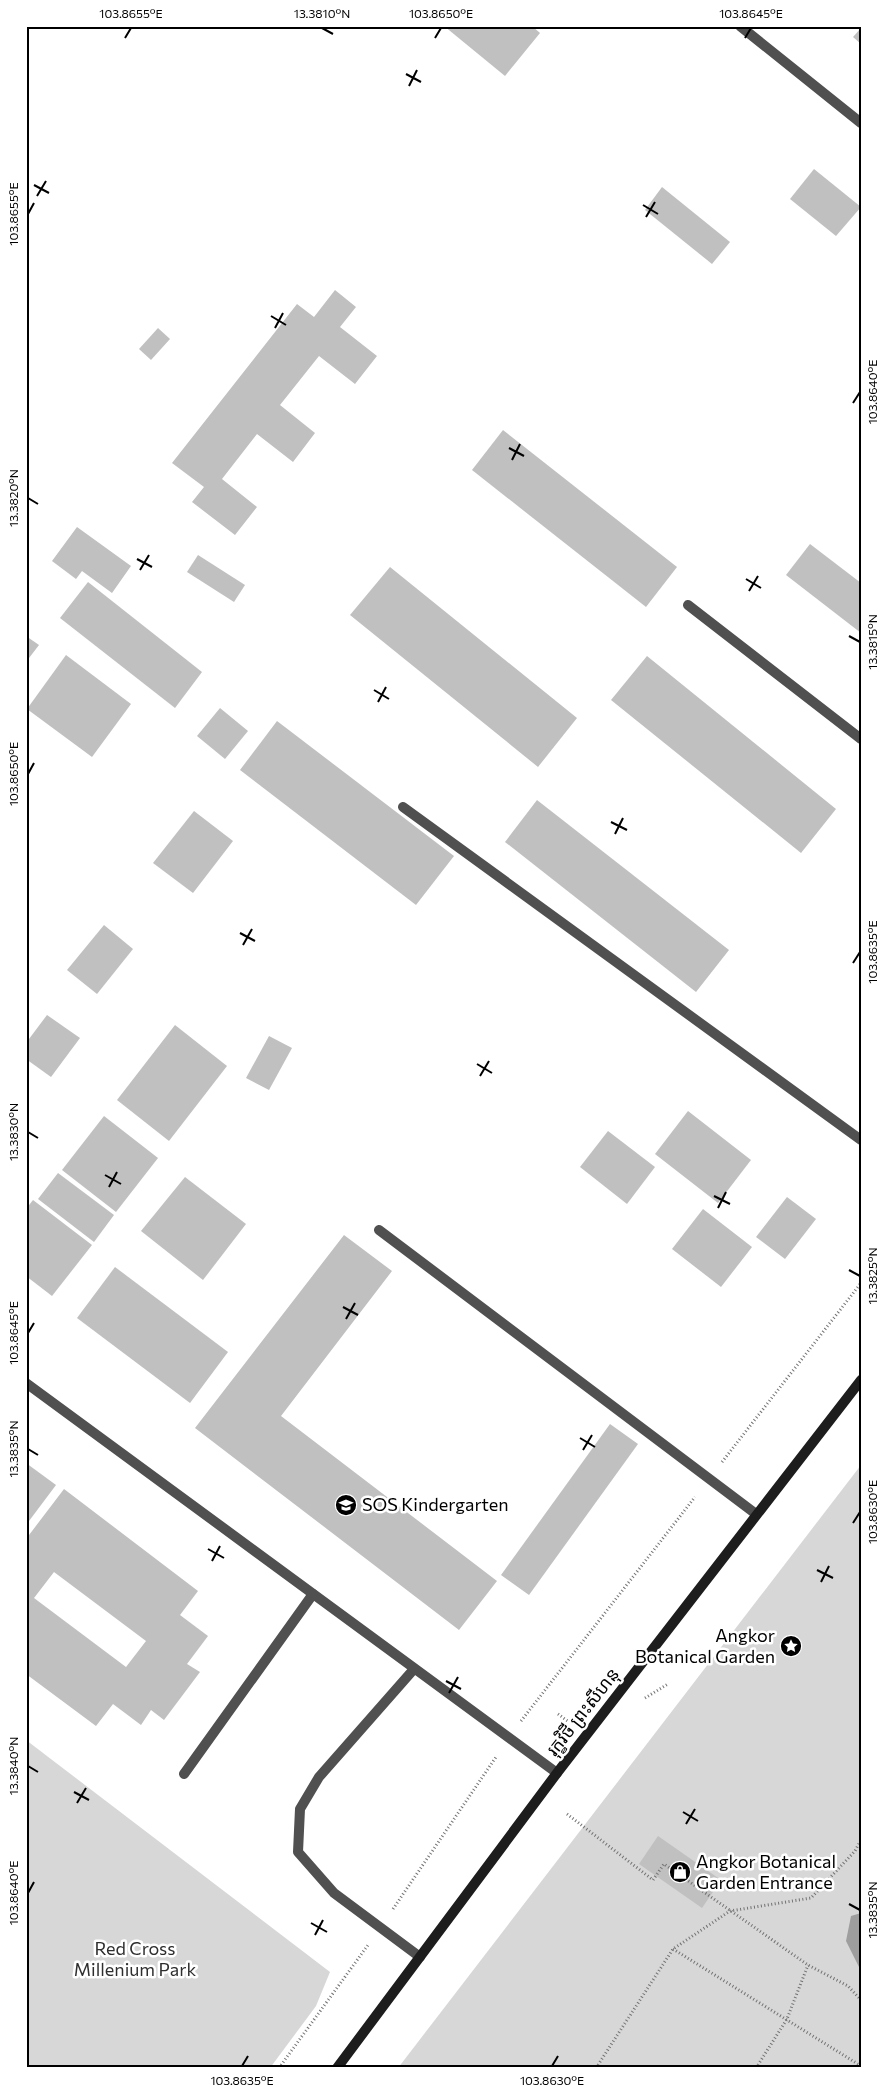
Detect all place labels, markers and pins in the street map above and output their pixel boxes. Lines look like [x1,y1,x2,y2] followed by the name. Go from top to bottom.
[334,1493,358,1517] school or university icon: SOS Kindergarten
[362,1493,509,1515] place label: SOS Kindergarten
[635,1624,775,1667] place label: Angkor Botanical Garden
[779,1634,803,1658] place icon: Angkor Botanical Garden
[696,1850,836,1893] place label: Angkor Botanical Garden Entrance
[668,1860,692,1884] shop icon: Angkor Botanical Garden Entrance

